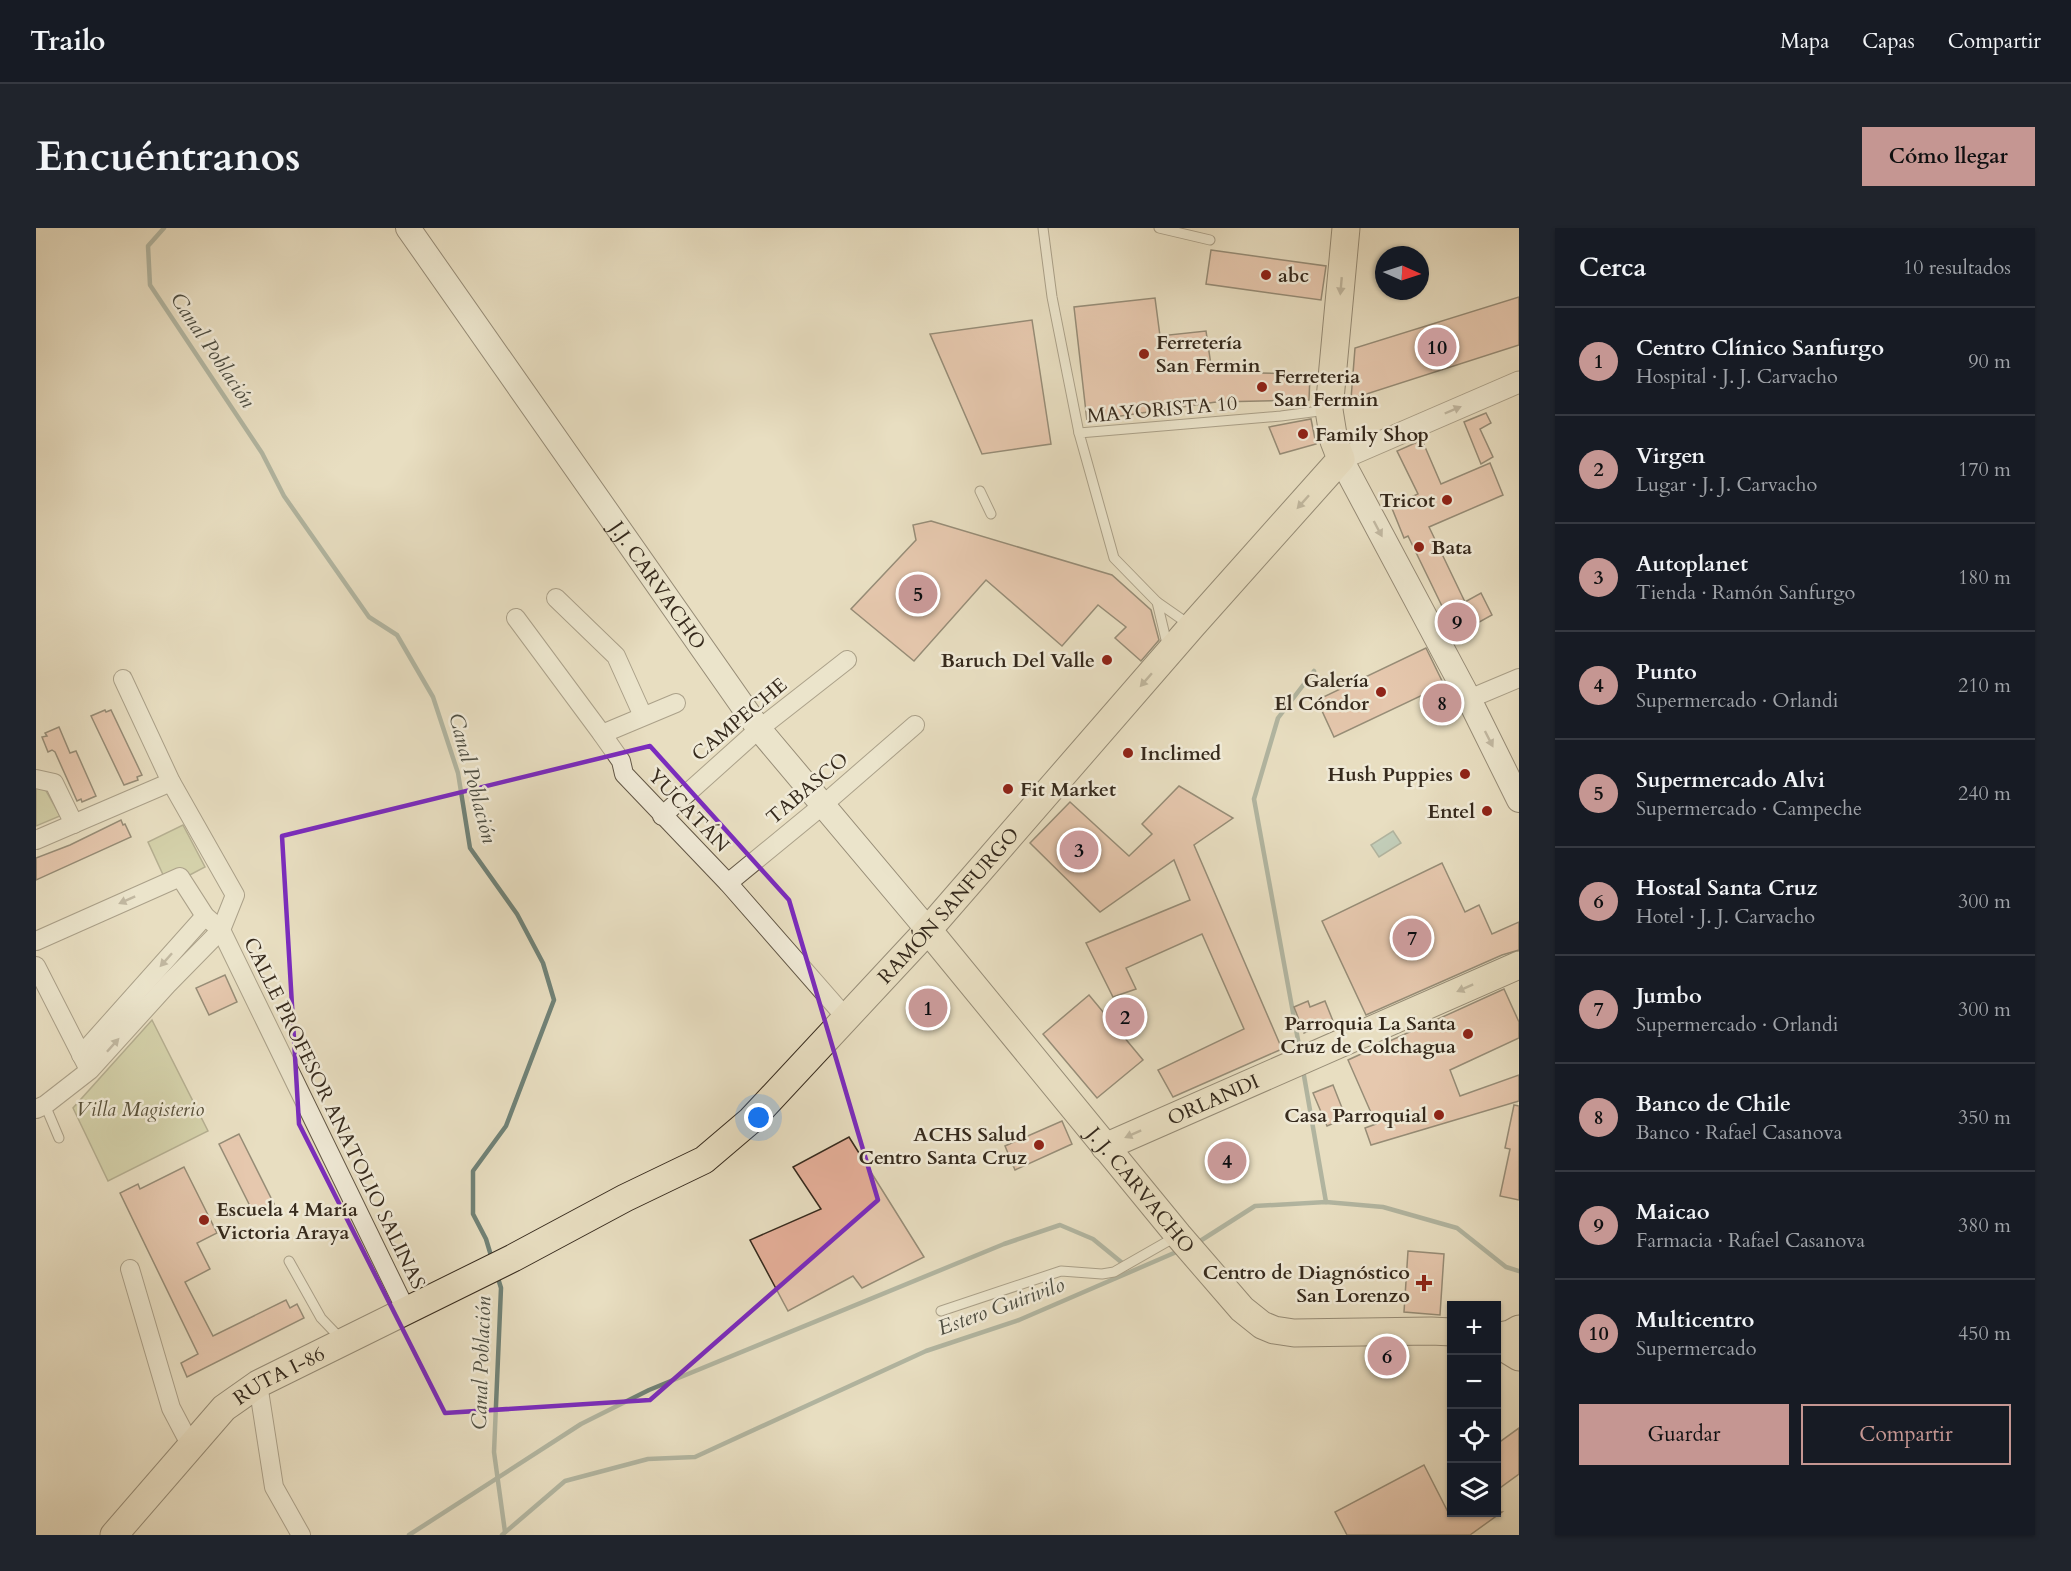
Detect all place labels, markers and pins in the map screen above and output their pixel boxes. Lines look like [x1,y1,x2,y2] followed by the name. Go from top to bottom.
[1278,262,1309,289] place label: abc
[1259,268,1273,282] marker: abc
[1418,324,1456,370] pin: 10
[1156,329,1261,379] place label: Ferretería San Fermin
[1137,347,1151,361] marker: Ferretería San Fermin
[1274,363,1379,413] place label: Ferreteria San Fermin
[1255,380,1269,394] marker: Ferreteria San Fermin
[1315,421,1429,448] place label: Family Shop
[1296,427,1310,441] marker: Family Shop
[1379,487,1435,514] place label: Tricot
[1440,493,1454,507] marker: Tricot
[1431,534,1472,561] place label: Bata
[1412,540,1426,554] marker: Bata
[898,572,938,616] pin: 5
[1438,600,1476,644] pin: 9
[941,647,1095,674] place label: Baruch Del Valle
[1100,653,1114,667] marker: Baruch Del Valle
[1274,667,1370,717] place label: Galería El Cóndor
[1422,680,1462,726] pin: 8
[1374,685,1388,699] marker: Galería El Cóndor
[1140,740,1222,767] place label: Inclimed
[1121,746,1135,760] marker: Inclimed
[1328,761,1453,788] place label: Hush Puppies
[1458,767,1472,781] marker: Hush Puppies
[1020,776,1116,803] place label: Fit Market
[1001,782,1015,796] marker: Fit Market
[1427,798,1475,825] place label: Entel
[1480,804,1494,818] marker: Entel
[1060,828,1098,872] pin: 3
[1392,916,1432,960] pin: 7
[908,986,948,1030] pin: 1
[1106,994,1144,1040] pin: 2
[1280,1010,1456,1060] place label: Parroquia La Santa Cruz de Colchagua
[1461,1027,1475,1041] marker: Parroquia La Santa Cruz de Colchagua
[1284,1102,1427,1129] place label: Casa Parroquial
[1432,1108,1446,1122] marker: Casa Parroquial
[858,1121,1028,1171] place label: ACHS Salud Centro Santa Cruz
[1032,1138,1046,1152] marker: ACHS Salud Centro Santa Cruz
[1208,1138,1246,1184] pin: 4
[216,1196,358,1246] place label: Escuela 4 María Victoria Araya
[197,1213,211,1227] marker: Escuela 4 María Victoria Araya
[1203,1259,1410,1309] place label: Centro de Diagnóstico San Lorenzo
[1415,1274,1433,1292] marker: Centro de Diagnóstico San Lorenzo
[1368,1334,1406,1378] pin: 6

